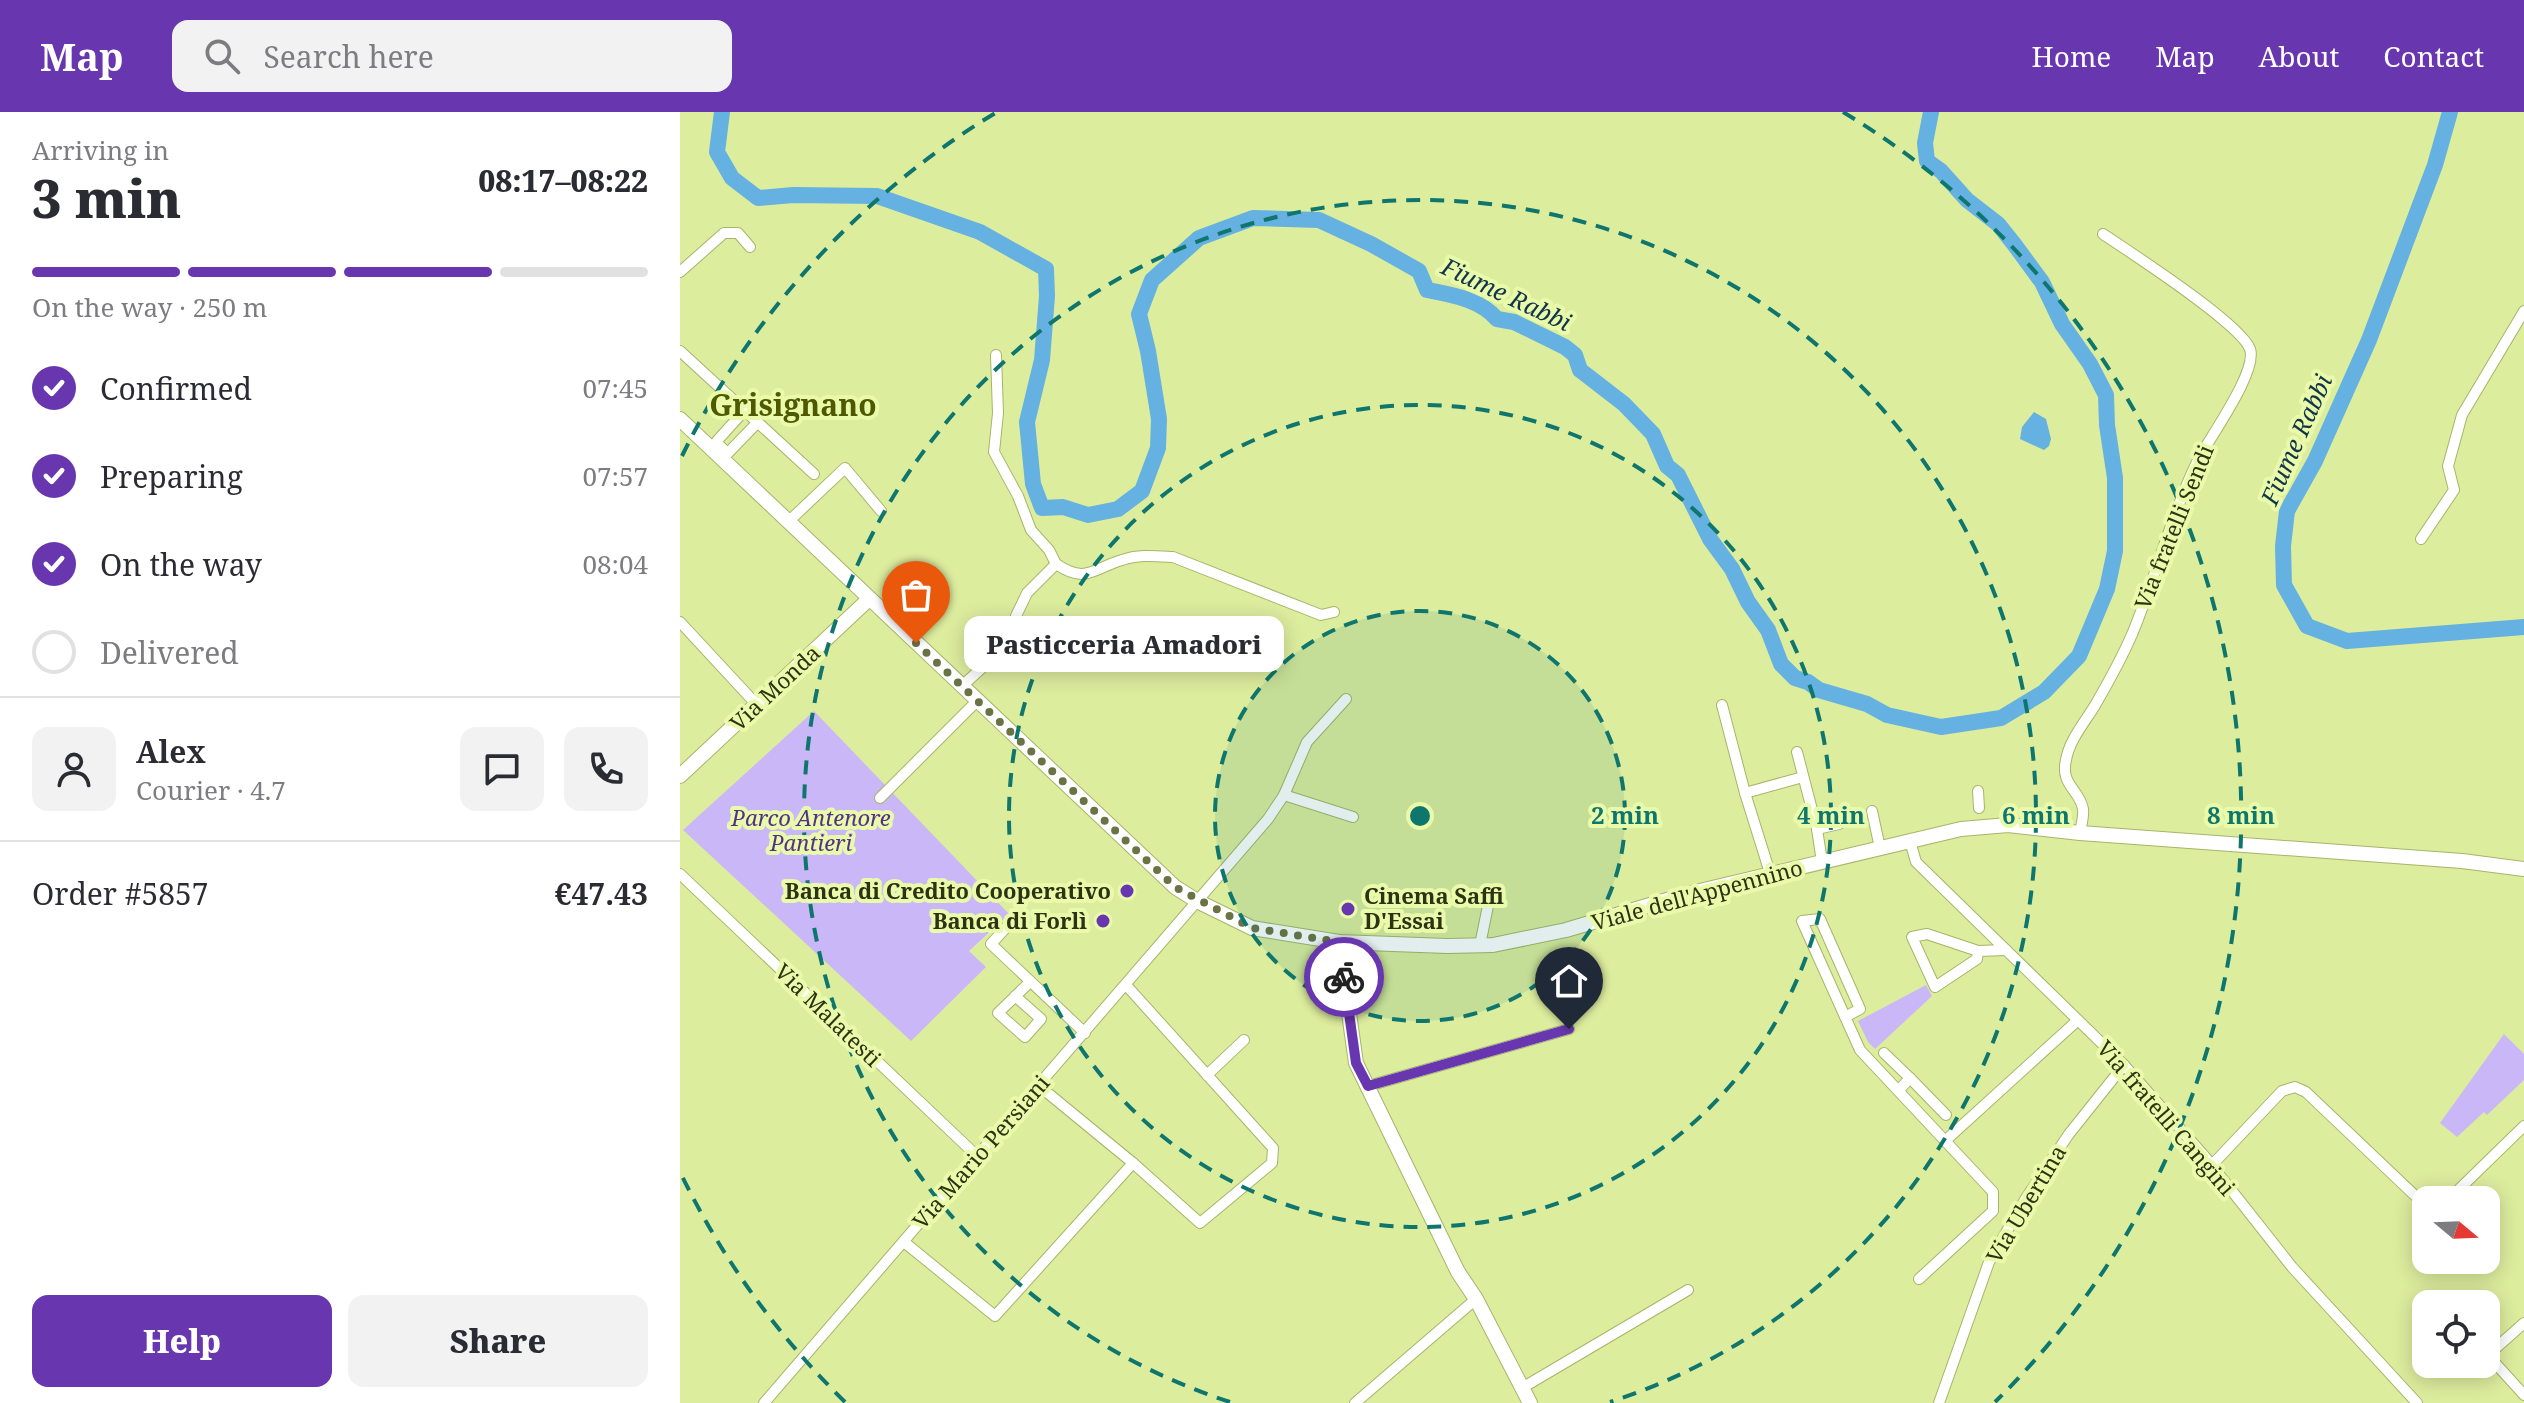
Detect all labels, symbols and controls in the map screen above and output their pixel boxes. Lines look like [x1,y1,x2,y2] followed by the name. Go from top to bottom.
[172,20,732,92] search box
[40,30,124,82] text: Map
[200,34,244,78] icon: search
[264,36,434,77] text: Search here
[2032,37,2111,75] text: Home
[2155,37,2215,75] text: Map
[2259,37,2339,75] text: About
[2383,37,2484,75] text: Contact
[32,132,169,168] text: Arriving in
[478,160,648,201] text: 08:17–08:22
[32,162,181,233] text: 3 min
[1436,249,1577,338] water label: Fiume Rabbi
[32,289,267,325] text: On the way · 250 m
[32,366,76,410] icon: check
[100,368,252,409] text: Confirmed
[2252,369,2339,511] water label: Fiume Rabbi
[582,370,648,406] text: 07:45
[709,384,877,425] district label: Grisignano
[2126,440,2220,613] street label: Via fratelli Sendi
[32,454,76,498] icon: check
[100,456,243,497] text: Preparing
[582,458,648,494] text: 07:57
[32,542,76,586] icon: check
[100,544,262,585] text: On the way
[582,546,648,582] text: 08:04
[882,561,950,643] pin
[894,573,938,617] icon: bag
[964,615,1284,671] callout: Pasticceria Amadori
[986,626,1262,662] text: Pasticceria Amadori
[100,632,239,673] text: Delivered
[723,638,826,737] street label: Via Monda
[32,727,116,811] button: person
[460,727,544,811] button: chat
[564,727,648,811] button: phone
[136,731,206,772] text: Alex
[136,772,286,808] text: Courier · 4.7
[1591,798,1659,831] text: 2 min
[1797,798,1865,831] text: 4 min
[2002,798,2070,831] text: 6 min
[2207,798,2275,831] text: 8 min
[730,802,891,857] park label: Parco Antenore Pantieri
[1406,802,1434,830] centre of rings
[1588,851,1806,937] street label: Viale dell'Appennino
[32,873,209,914] text: Order #5857
[555,873,648,914] text: €47.43
[785,875,1111,905] place label: Banca di Credito Cooperativo
[1364,880,1504,935] place label: Cinema Saffi D'Essai
[1118,882,1136,900] marker: Banca di Credito Cooperativo
[1339,900,1357,918] marker: Cinema Saffi D'Essai
[933,905,1087,935] place label: Banca di Forlì
[1094,912,1112,930] marker: Banca di Forlì
[1304,937,1384,1017] courier
[1535,947,1603,1029] pin
[1322,955,1366,999] icon: bike
[769,956,888,1072] street label: Via Malatesti
[1547,959,1591,1003] icon: home
[2091,1033,2243,1201] street label: Via fratelli Cangini
[905,1068,1055,1235] street label: Via Mario Persiani
[1978,1139,2072,1268] street label: Via Ubertina
[2412,1186,2500,1274] north arrow
[2412,1186,2500,1378] map controls
[2412,1290,2500,1378] button: locate
[32,1295,332,1387] button: Help
[348,1295,648,1387] button: Share

